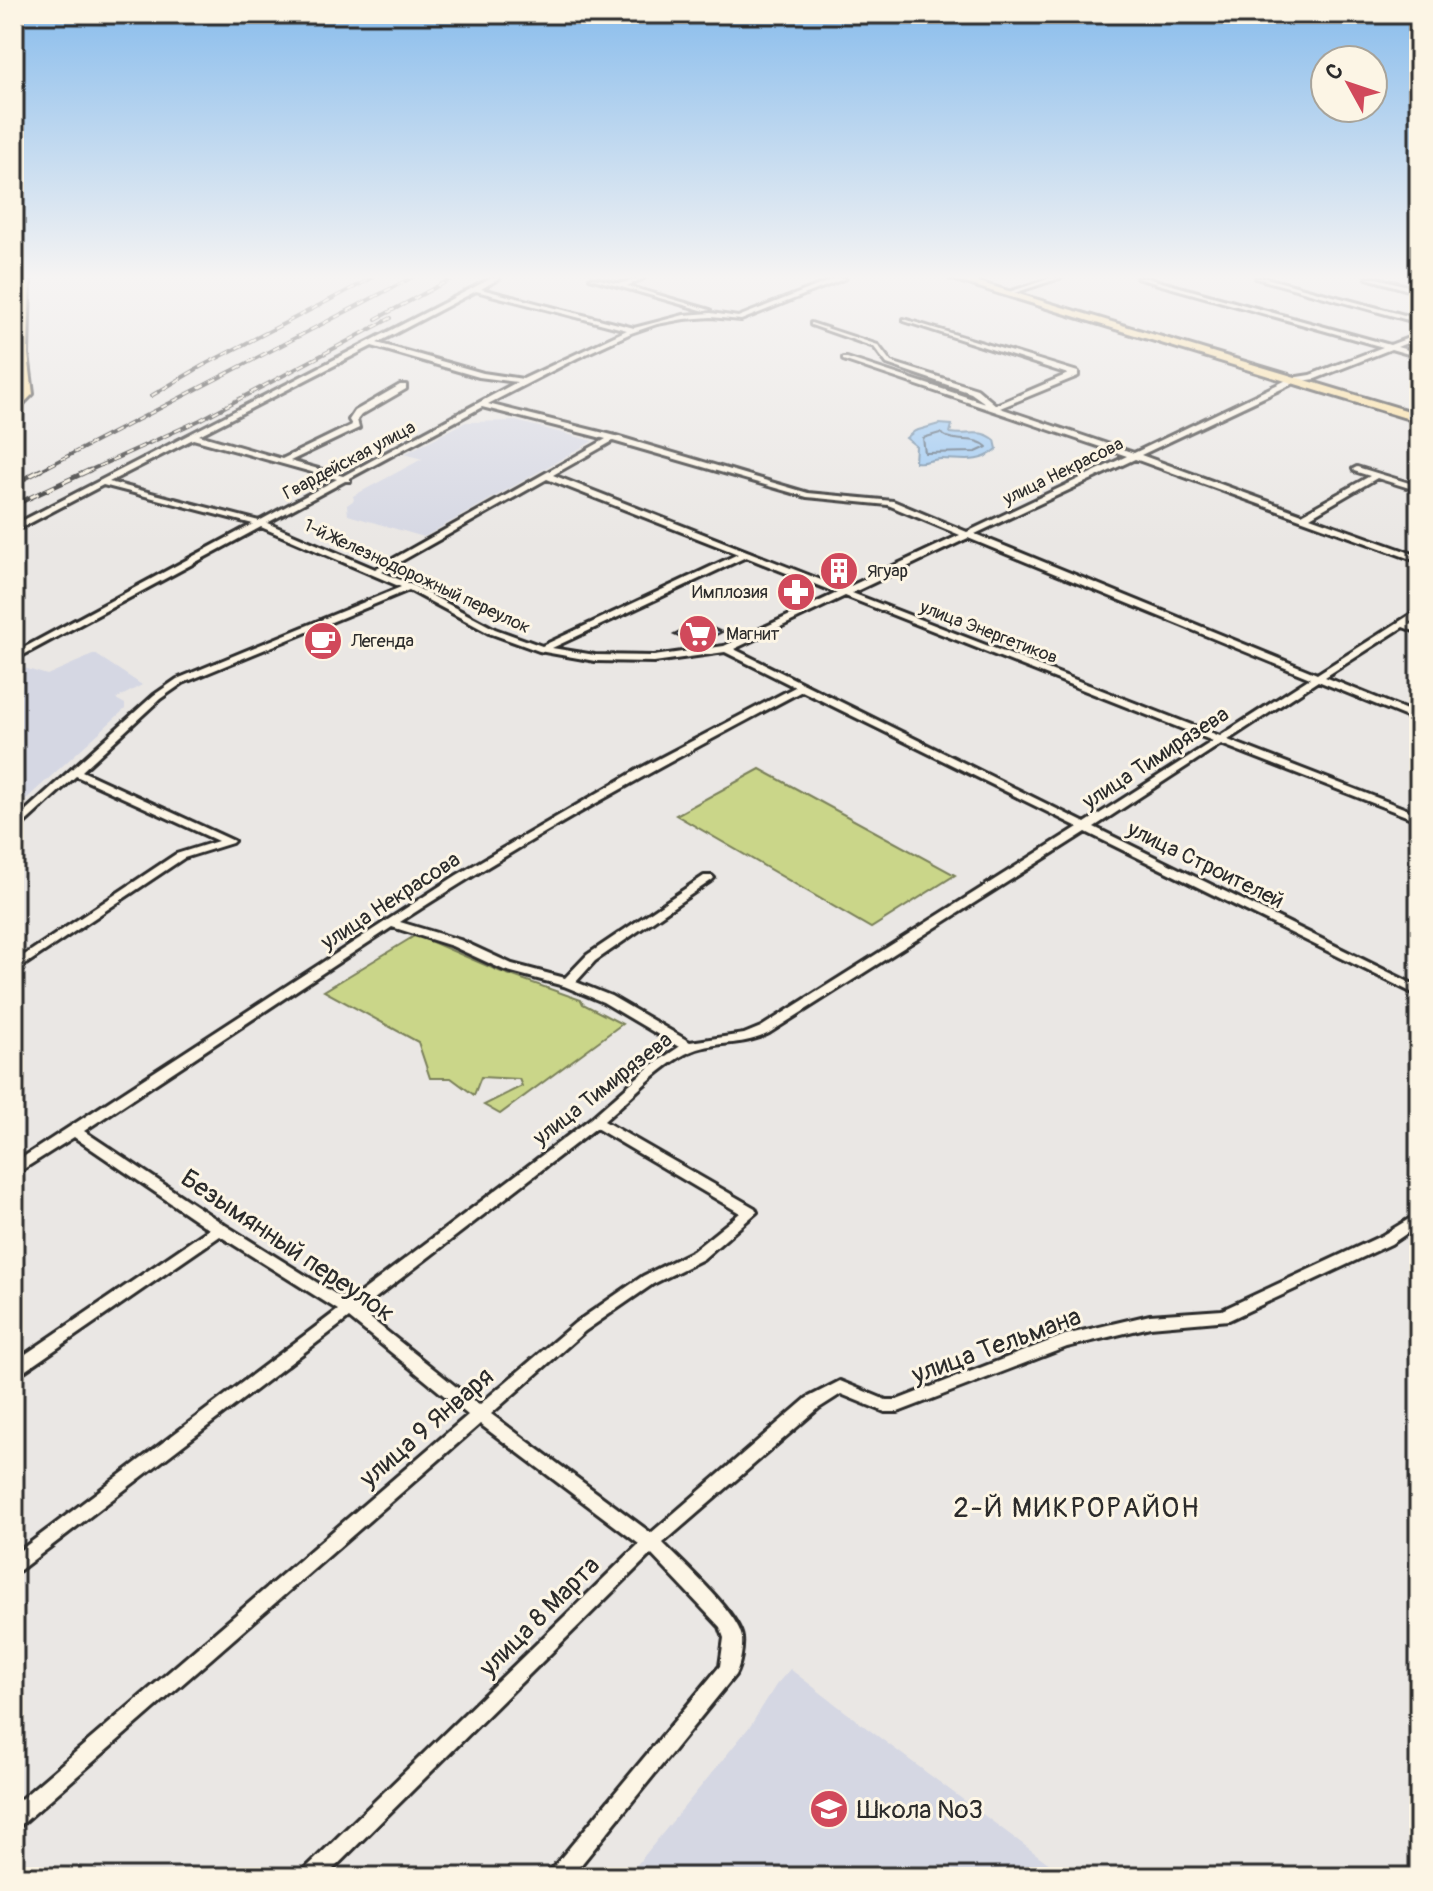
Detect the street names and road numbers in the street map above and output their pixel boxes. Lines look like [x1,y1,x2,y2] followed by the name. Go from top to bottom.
[279,416,419,505] street label: Гвардейская улица
[998,432,1127,511] street label: улица Некрасова
[300,514,534,639] street label: 1-й Железнодорожный переулок
[916,595,1061,669] street label: улица Энергетиков
[1076,700,1234,816] street label: улица Тимирязева
[1122,814,1289,915] street label: улица Строителей
[315,845,465,957] street label: улица Некрасова
[527,1026,678,1152] street label: улица Тимирязева
[174,1162,400,1329] street label: Безымянный переулок
[907,1301,1085,1392] street label: улица Тельмана
[352,1361,500,1495] street label: улица 9 Января
[472,1550,607,1684] street label: улица 8 Марта

